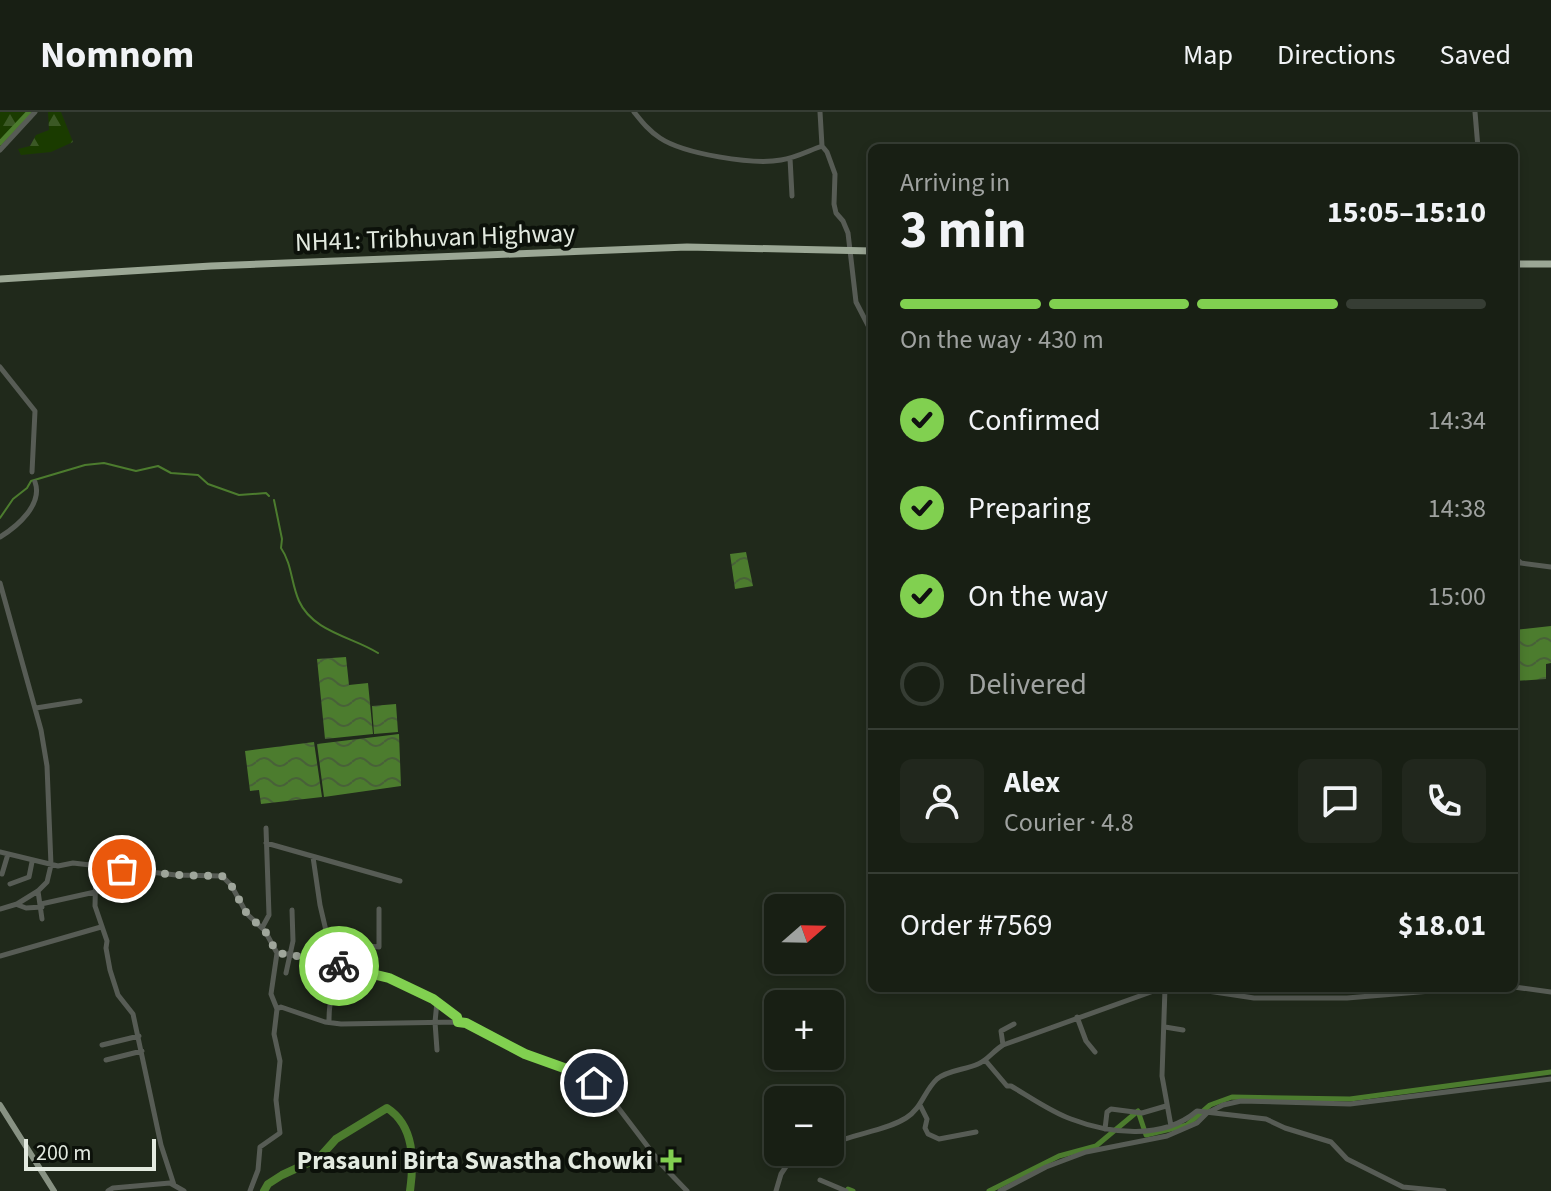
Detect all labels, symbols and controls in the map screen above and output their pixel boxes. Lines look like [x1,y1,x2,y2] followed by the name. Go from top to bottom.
[40,28,194,82] text: Nomnom
[1183,35,1233,75] text: Map
[1277,35,1396,75] text: Directions
[1440,35,1511,75] text: Saved
[900,164,1010,201] text: Arriving in
[1327,191,1486,234] text: 15:05–15:10
[900,194,1027,268] text: 3 min
[294,214,576,261] street label: NH41: Tribhuvan Highway
[900,321,1104,358] text: On the way · 430 m
[900,398,944,442] icon: check
[968,399,1101,442] text: Confirmed
[1428,402,1486,439] text: 14:34
[900,486,944,530] icon: check
[968,487,1091,530] text: Preparing
[1428,490,1486,527] text: 14:38
[900,574,944,618] icon: check
[968,575,1108,618] text: On the way
[1428,578,1486,615] text: 15:00
[968,663,1087,706] text: Delivered
[900,759,984,843] button: person
[1298,759,1382,843] button: chat
[1402,759,1486,843] button: phone
[1004,761,1060,804] text: Alex
[1004,804,1134,841] text: Courier · 4.8
[88,835,156,903] pin
[100,847,144,891] icon: bag
[764,894,844,974] north arrow
[764,894,844,1166] map controls
[900,904,1053,947] text: Order #7569
[1398,904,1486,947] text: $18.01
[299,926,379,1006] courier
[317,944,361,988] icon: bike
[764,990,844,1070] button: +
[560,1049,628,1117] pin
[572,1061,616,1105] icon: home
[764,1086,844,1166] button: −
[24,1135,156,1171] scale bar
[36,1137,91,1169] text: 200 m
[297,1142,653,1179] place label: Prasauni Birta Swastha Chowki
[660,1149,682,1171] marker: Prasauni Birta Swastha Chowki

